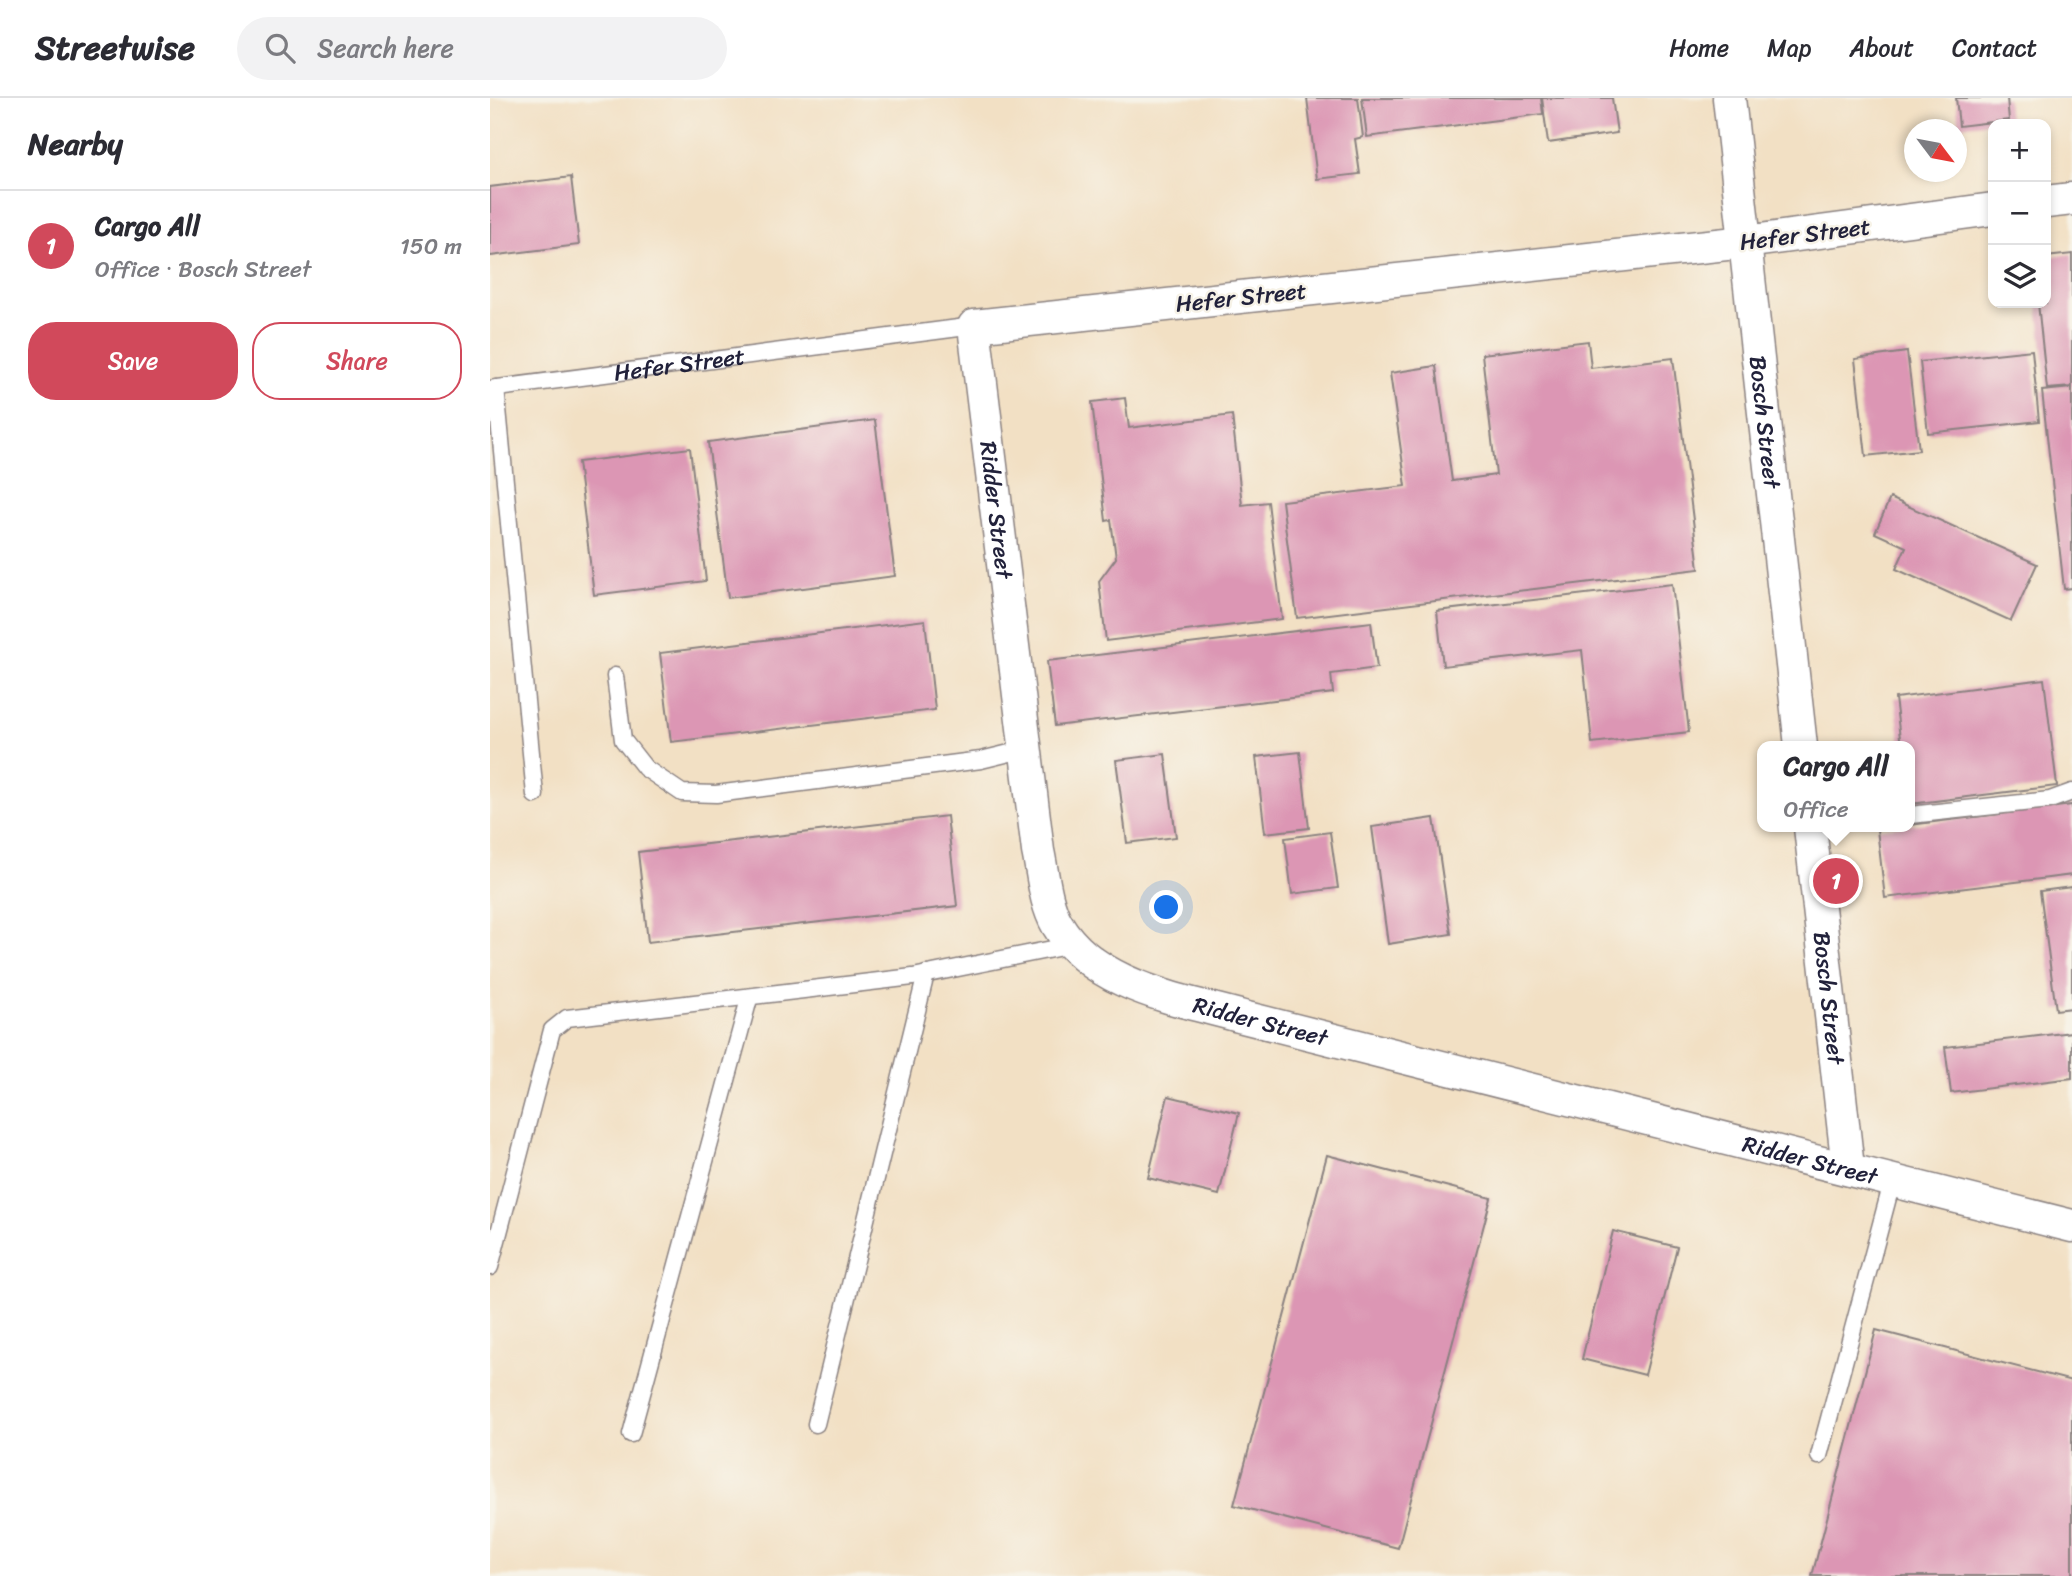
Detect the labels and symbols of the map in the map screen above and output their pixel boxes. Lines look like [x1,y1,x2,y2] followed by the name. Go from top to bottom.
[1904,119,1967,182] north arrow
[1737,206,1873,263] street label: Hefer Street
[1173,270,1309,325] street label: Hefer Street
[612,336,747,394] street label: Hefer Street
[1737,354,1792,492] street label: Bosch Street
[967,439,1025,583] street label: Ridder Street
[1813,855,1859,907] pin: 1
[1149,890,1183,924] your location
[1801,930,1856,1068] street label: Bosch Street
[1188,985,1334,1059] street label: Ridder Street
[1738,1124,1884,1198] street label: Ridder Street

